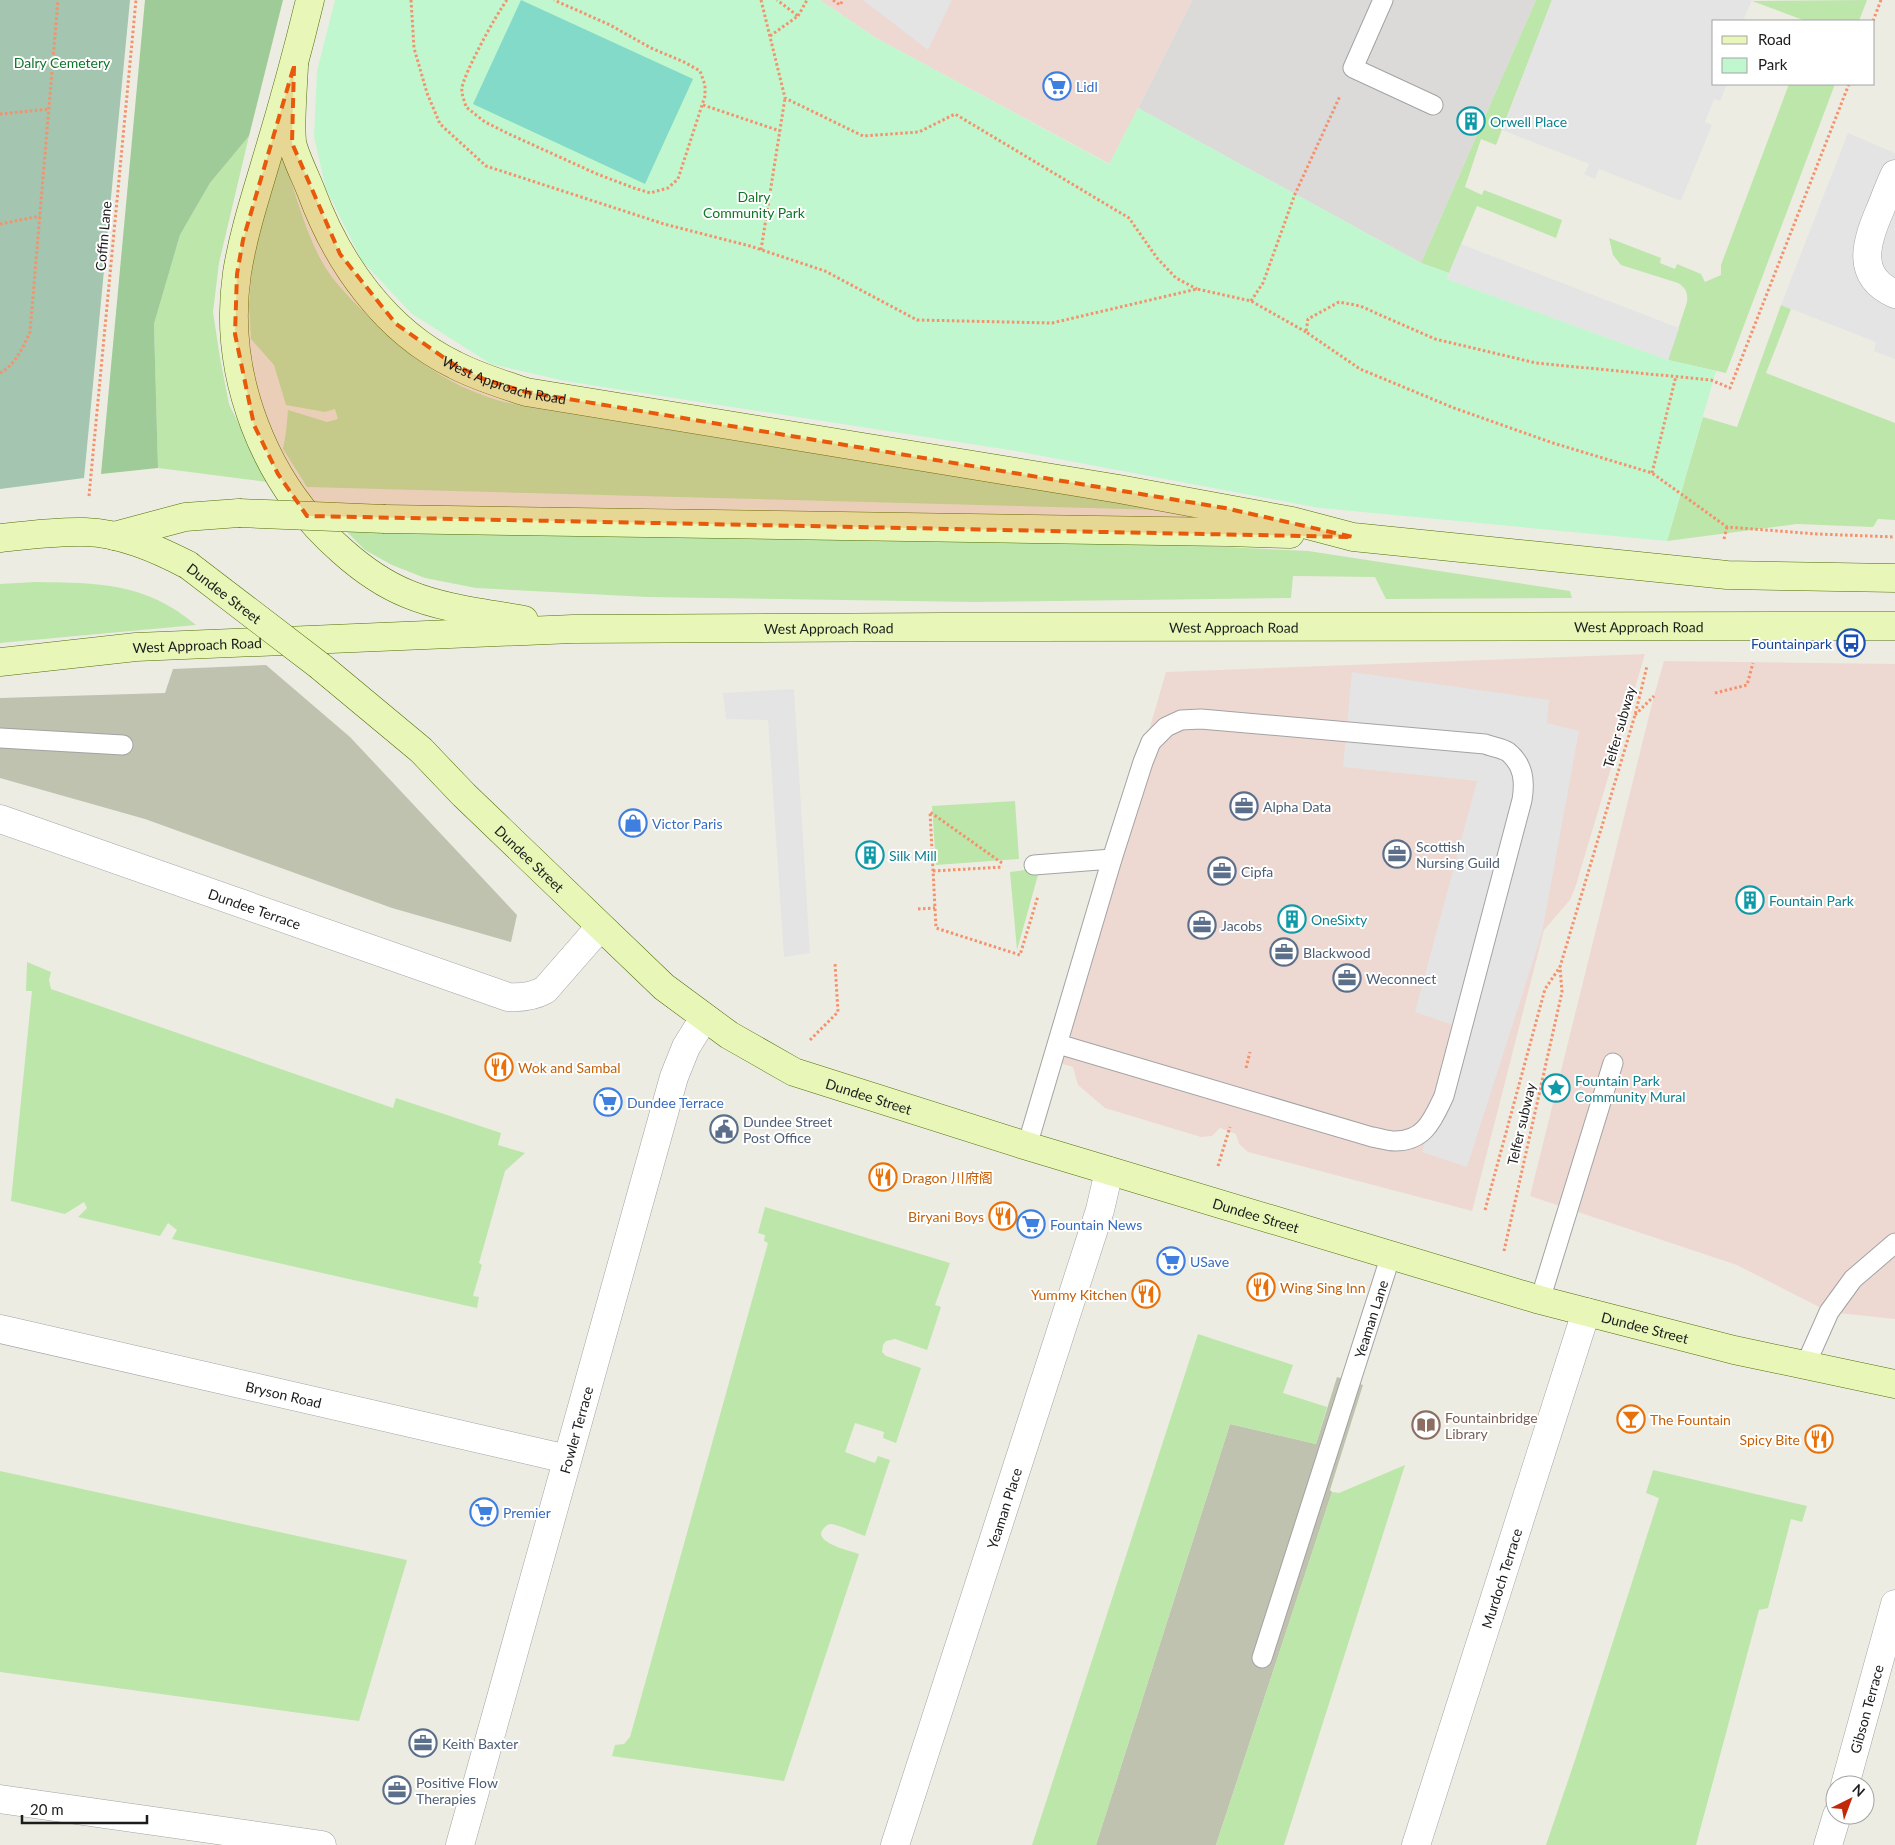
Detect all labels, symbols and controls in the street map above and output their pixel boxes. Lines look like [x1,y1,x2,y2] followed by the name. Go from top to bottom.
[1712,20,1875,85] legend
[1758,30,1791,48] text: Road
[14,54,111,71] park label: Dalry Cemetery
[1758,55,1788,73] text: Park
[1042,71,1072,101] supermarket icon: Lidl
[1076,78,1098,95] place label: Lidl
[1456,106,1486,136] building icon: Orwell Place
[1490,113,1567,130] place label: Orwell Place
[703,188,806,221] park label: Dalry Community Park
[91,200,115,272] street label: Coffin Lane
[440,352,567,407] street label: West Approach Road
[184,559,265,627] street label: Dundee Street
[1169,618,1299,635] street label: West Approach Road
[1574,618,1704,635] street label: West Approach Road
[764,619,894,636] street label: West Approach Road
[1836,628,1866,658] bus stop icon: Fountainpark
[132,633,262,656] street label: West Approach Road
[1751,635,1833,652] place label: Fountainpark
[1599,683,1639,770] street label: Telfer subway
[1229,791,1259,821] office icon: Alpha Data
[1263,798,1331,815] place label: Alpha Data
[618,808,648,838] shop icon: Victor Paris
[652,815,723,832] place label: Victor Paris
[492,821,568,895] street label: Dundee Street
[1416,838,1500,871] place label: Scottish Nursing Guild
[1382,839,1412,869] office icon: Scottish Nursing Guild
[855,840,885,870] building icon: Silk Mill
[889,847,937,864] place label: Silk Mill
[1207,856,1237,886] office icon: Cipfa
[1241,863,1273,880] place label: Cipfa
[206,884,303,932] street label: Dundee Terrace
[1735,885,1765,915] building icon: Fountain Park
[1769,892,1855,909] place label: Fountain Park
[1277,904,1307,934] building icon: OneSixty
[1187,910,1217,940] office icon: Jacobs
[1311,911,1368,928] place label: OneSixty
[1221,917,1262,934] place label: Jacobs
[1269,937,1299,967] office icon: Blackwood
[1303,944,1371,961] place label: Blackwood
[1332,963,1362,993] office icon: Weconnect
[1366,970,1436,987] place label: Weconnect
[484,1052,514,1082] restaurant icon: Wok and Sambal
[518,1059,621,1076] place label: Wok and Sambal
[1575,1072,1686,1105] place label: Fountain Park Community Mural
[1541,1073,1571,1103] place icon: Fountain Park Community Mural
[824,1074,914,1117] street label: Dundee Street
[1503,1080,1539,1167] street label: Telfer subway
[593,1087,623,1117] supermarket icon: Dundee Terrace
[627,1094,724,1111] place label: Dundee Terrace
[743,1113,832,1146] place label: Dundee Street Post Office
[709,1114,739,1144] public building icon: Dundee Street Post Office
[868,1162,898,1192] restaurant icon: Dragon 川府阁
[902,1169,993,1186] place label: Dragon 川府阁
[1211,1194,1301,1236] street label: Dundee Street
[988,1201,1018,1231] restaurant icon: Biryani Boys
[908,1208,984,1225] place label: Biryani Boys
[1016,1209,1046,1239] supermarket icon: Fountain News
[1050,1216,1142,1233] place label: Fountain News
[1156,1246,1186,1276] supermarket icon: USave
[1190,1253,1229,1270] place label: USave
[1246,1272,1276,1302] restaurant icon: Wing Sing Inn
[1350,1278,1391,1360] street label: Yeaman Lane
[1131,1279,1161,1309] restaurant icon: Yummy Kitchen
[1280,1279,1366,1296] place label: Wing Sing Inn
[1031,1286,1127,1303] place label: Yummy Kitchen
[1600,1308,1690,1346] street label: Dundee Street
[244,1377,323,1411] street label: Bryson Road
[555,1384,596,1475] street label: Fowler Terrace
[1616,1404,1646,1434] bar icon: The Fountain
[1445,1409,1538,1442] place label: Fountainbridge Library
[1411,1410,1441,1440] library icon: Fountainbridge Library
[1650,1411,1731,1428] place label: The Fountain
[1804,1424,1834,1454] restaurant icon: Spicy Bite
[1740,1431,1800,1448] place label: Spicy Bite
[983,1465,1025,1551] street label: Yeaman Place
[469,1497,499,1527] supermarket icon: Premier
[503,1504,551,1521] place label: Premier
[1477,1526,1525,1630] street label: Murdoch Terrace
[1846,1663,1886,1755] street label: Gibson Terrace
[408,1728,438,1758] office icon: Keith Baxter
[442,1735,518,1752] place label: Keith Baxter
[416,1774,498,1807] place label: Positive Flow Therapies
[382,1775,412,1805] office icon: Positive Flow Therapies
[1825,1775,1875,1825] north arrow
[1849,1780,1869,1800] text: N
[22,1792,148,1824] scale bar
[30,1800,64,1818] text: 20 m

